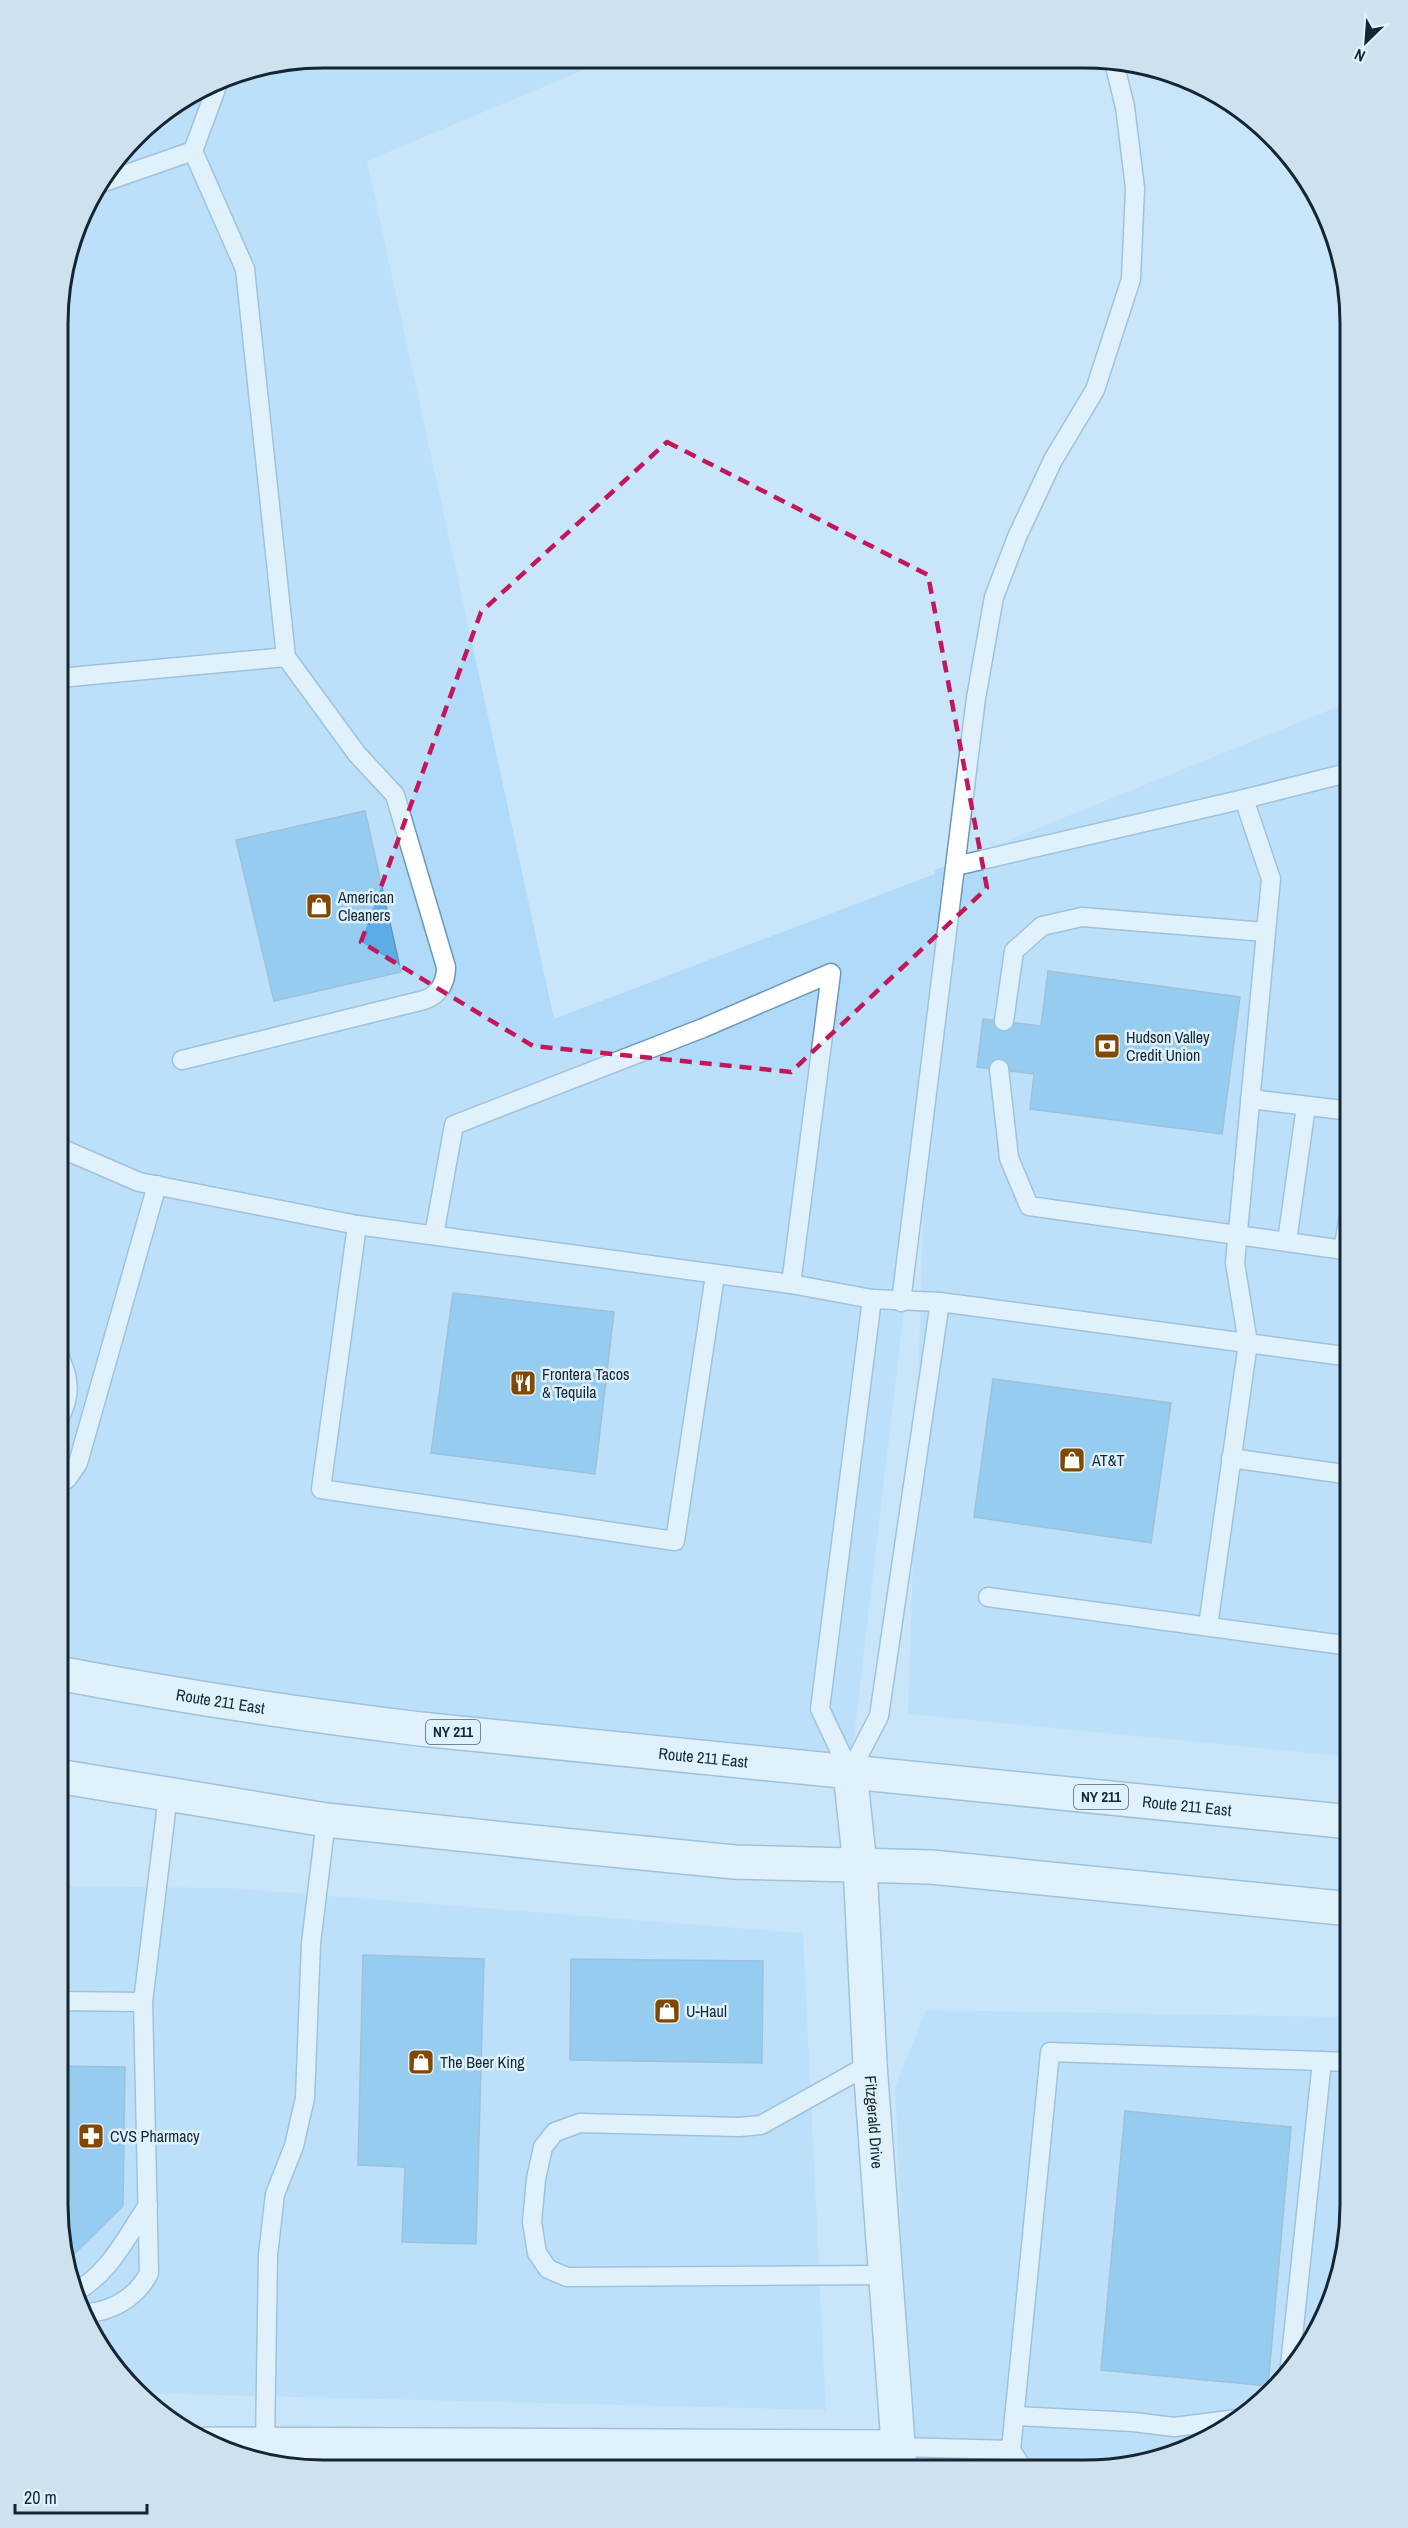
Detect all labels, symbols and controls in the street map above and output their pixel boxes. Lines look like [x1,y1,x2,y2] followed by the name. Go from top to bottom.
[1336,12,1396,72] north arrow
[1351,44,1369,68] text: N
[337,886,394,926] place label: American Cleaners
[304,891,334,921] shop icon: American Cleaners
[1126,1026,1210,1066] place label: Hudson Valley Credit Union
[1092,1031,1122,1061] bank icon: Hudson Valley Credit Union
[542,1363,630,1403] place label: Frontera Tacos & Tequila
[508,1368,538,1398] restaurant icon: Frontera Tacos & Tequila
[1057,1445,1087,1475] shop icon: AT&T
[1091,1449,1125,1471] place label: AT&T
[175,1683,267,1719] street label: Route 211 East
[426,1720,480,1744] road number: NY 211
[658,1742,749,1773] street label: Route 211 East
[1074,1785,1128,1809] road number: NY 211
[1141,1790,1233,1821] street label: Route 211 East
[652,1996,682,2026] shop icon: U-Haul
[686,2000,727,2022] place label: U-Haul
[406,2047,436,2077] shop icon: The Beer King
[440,2051,525,2073] place label: The Beer King
[860,2075,889,2169] street label: Fitzgerald Drive
[76,2121,106,2151] pharmacy icon: CVS Pharmacy
[110,2125,200,2147] place label: CVS Pharmacy
[15,2477,147,2515] scale bar
[24,2485,57,2510] text: 20 m

